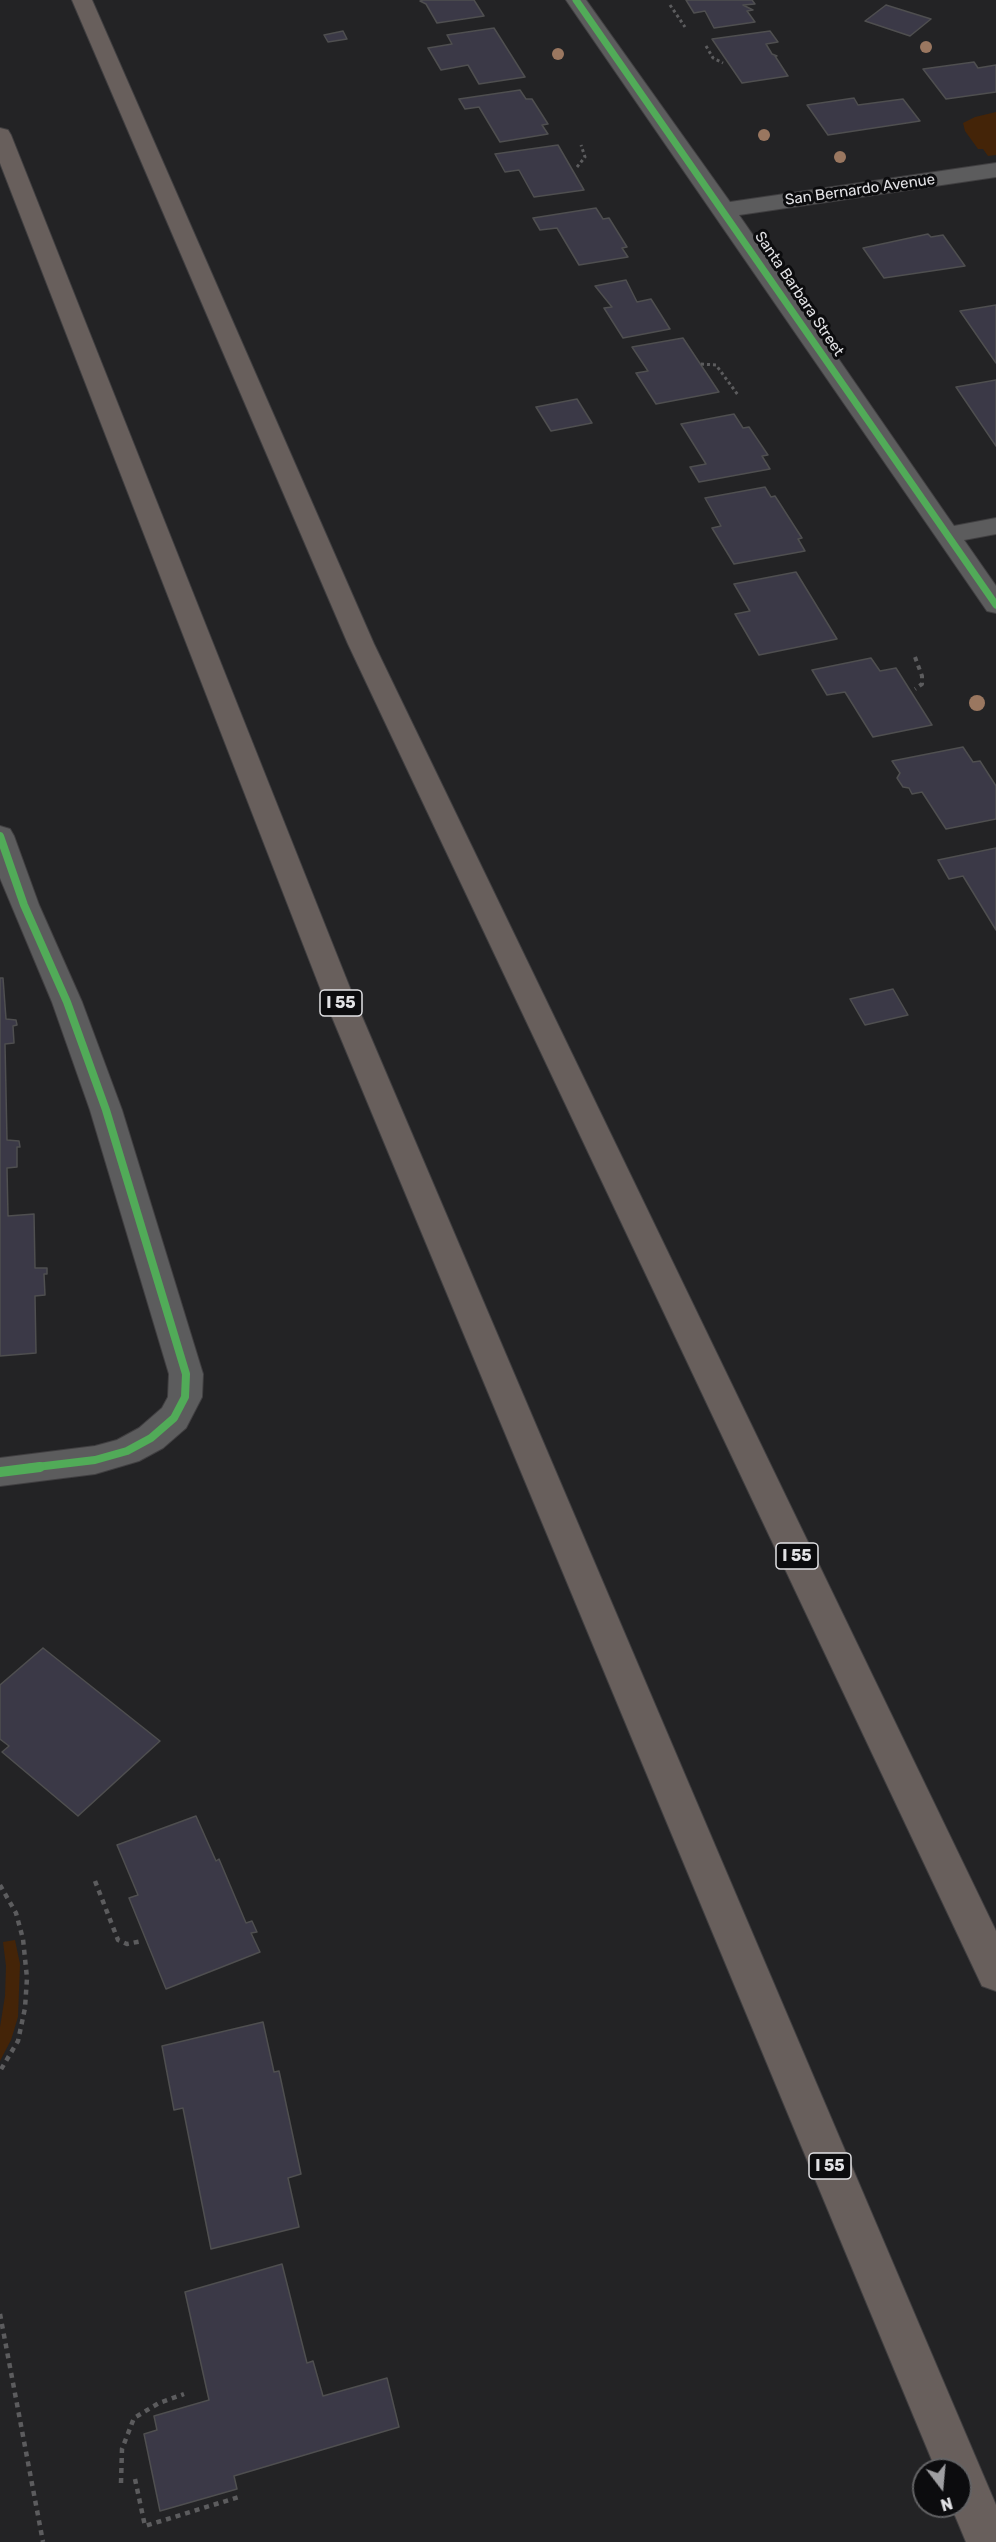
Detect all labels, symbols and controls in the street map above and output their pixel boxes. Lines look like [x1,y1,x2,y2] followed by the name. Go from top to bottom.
[784,171,936,209] street label: San Bernardo Avenue
[751,228,847,360] street label: Santa Barbara Street
[320,990,362,1016] road number: I 55
[776,1543,818,1569] road number: I 55
[809,2153,851,2179] road number: I 55
[912,2458,972,2518] north arrow
[938,2493,955,2515] text: N

